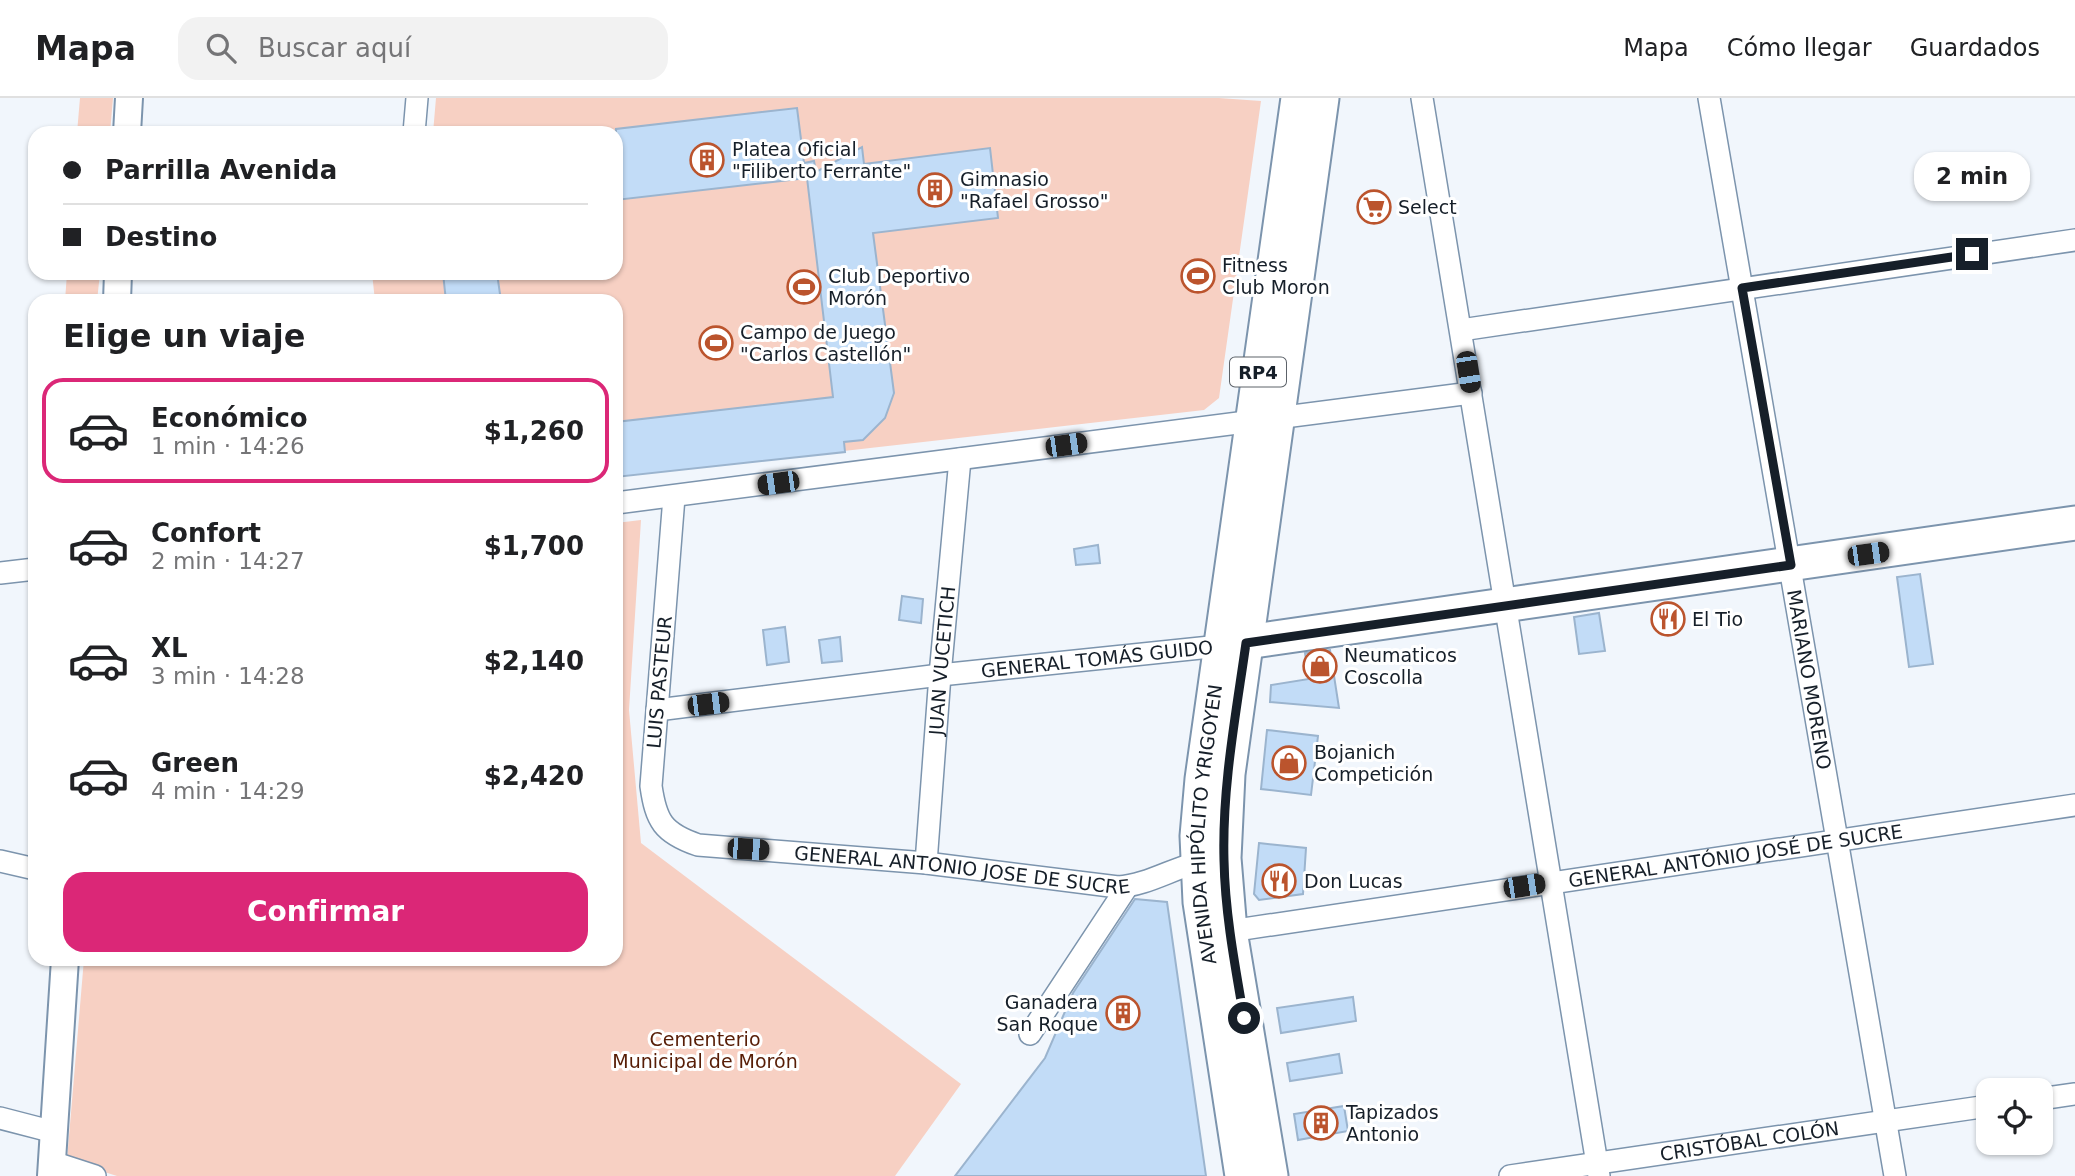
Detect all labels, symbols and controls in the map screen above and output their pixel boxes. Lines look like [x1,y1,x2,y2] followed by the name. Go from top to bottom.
[178,17,668,80] search box
[35,29,136,68] text: Mapa
[202,29,240,67] icon: search
[258,33,411,63] text: Buscar aquí
[1623,34,1689,62] text: Mapa
[1727,34,1872,62] text: Cómo llegar
[1910,34,2040,62] text: Guardados
[732,138,911,182] place label: Platea Oficial "Filiberto Ferrante"
[688,141,726,179] building icon: Platea Oficial "Filiberto Ferrante"
[1914,152,2030,202] callout: 2 min
[105,155,337,185] text: Parrilla Avenida
[1936,163,2008,189] text: 2 min
[960,168,1108,212] place label: Gimnasio "Rafael Grosso"
[916,171,954,209] building icon: Gimnasio "Rafael Grosso"
[1355,188,1393,226] supermarket icon: Select
[1398,196,1457,218] place label: Select
[105,222,217,252] text: Destino
[1956,238,1988,270] route end
[1222,254,1330,298] place label: Fitness Club Moron
[1179,257,1217,295] sports icon: Fitness Club Moron
[828,265,970,309] place label: Club Deportivo Morón
[785,268,823,306] sports icon: Club Deportivo Morón
[63,317,305,355] text: Elige un viaje
[740,321,911,365] place label: Campo de Juego "Carlos Castellón"
[697,324,735,362] sports icon: Campo de Juego "Carlos Castellón"
[1455,350,1482,394] car
[1230,358,1286,386] road number: RP4
[67,399,130,462] icon: car
[151,403,308,433] text: Económico
[484,416,584,446] text: $1,260
[1044,432,1089,458] car
[151,433,305,459] text: 1 min · 14:26
[756,470,801,496] car
[67,514,130,577] icon: car
[151,518,261,548] text: Confort
[484,531,584,561] text: $1,700
[1846,541,1891,567] car
[151,548,305,574] text: 2 min · 14:27
[924,585,959,737] street label: JUAN VUCETICH
[1783,588,1836,771] street label: MARIANO MORENO
[1649,600,1687,638] restaurant icon: El Tio
[1692,608,1743,630] place label: El Tio
[642,615,676,749] street label: LUIS PASTEUR
[67,629,130,692] icon: car
[151,633,188,663] text: XL
[980,636,1214,682] street label: GENERAL TOMÁS GUIDO
[1344,644,1457,688] place label: Neumaticos Coscolla
[484,646,584,676] text: $2,140
[1301,647,1339,685] shop icon: Neumaticos Coscolla
[151,663,305,689] text: 3 min · 14:28
[1185,683,1226,966] street label: AVENIDA HIPÓLITO YRIGOYEN
[686,691,731,717] car
[1314,741,1433,785] place label: Bojanich Competición
[67,744,130,807] icon: car
[1270,744,1308,782] shop icon: Bojanich Competición
[151,748,239,778] text: Green
[484,761,584,791] text: $2,420
[151,778,305,804] text: 4 min · 14:29
[1567,820,1904,891] street label: GENERAL ANTÓNIO JOSÉ DE SUCRE
[727,837,770,861] car
[794,842,1132,898] street label: GENERAL ANTONIO JOSE DE SUCRE
[1260,862,1298,900] restaurant icon: Don Lucas
[1304,870,1403,892] place label: Don Lucas
[63,872,588,952] button: Confirmar
[1502,872,1547,900] car
[996,991,1098,1035] place label: Ganadera San Roque
[1104,994,1142,1032] building icon: Ganadera San Roque
[1228,1002,1260,1034] route start
[612,1028,798,1072] park label: Cementerio Municipal de Morón
[1976,1078,2053,1155] map controls
[1976,1078,2053,1155] button: locate
[1345,1101,1439,1145] place label: Tapizados Antonio
[1302,1104,1340,1142] building icon: Tapizados Antonio
[1658,1117,1840,1165] street label: CRISTÓBAL COLÓN

